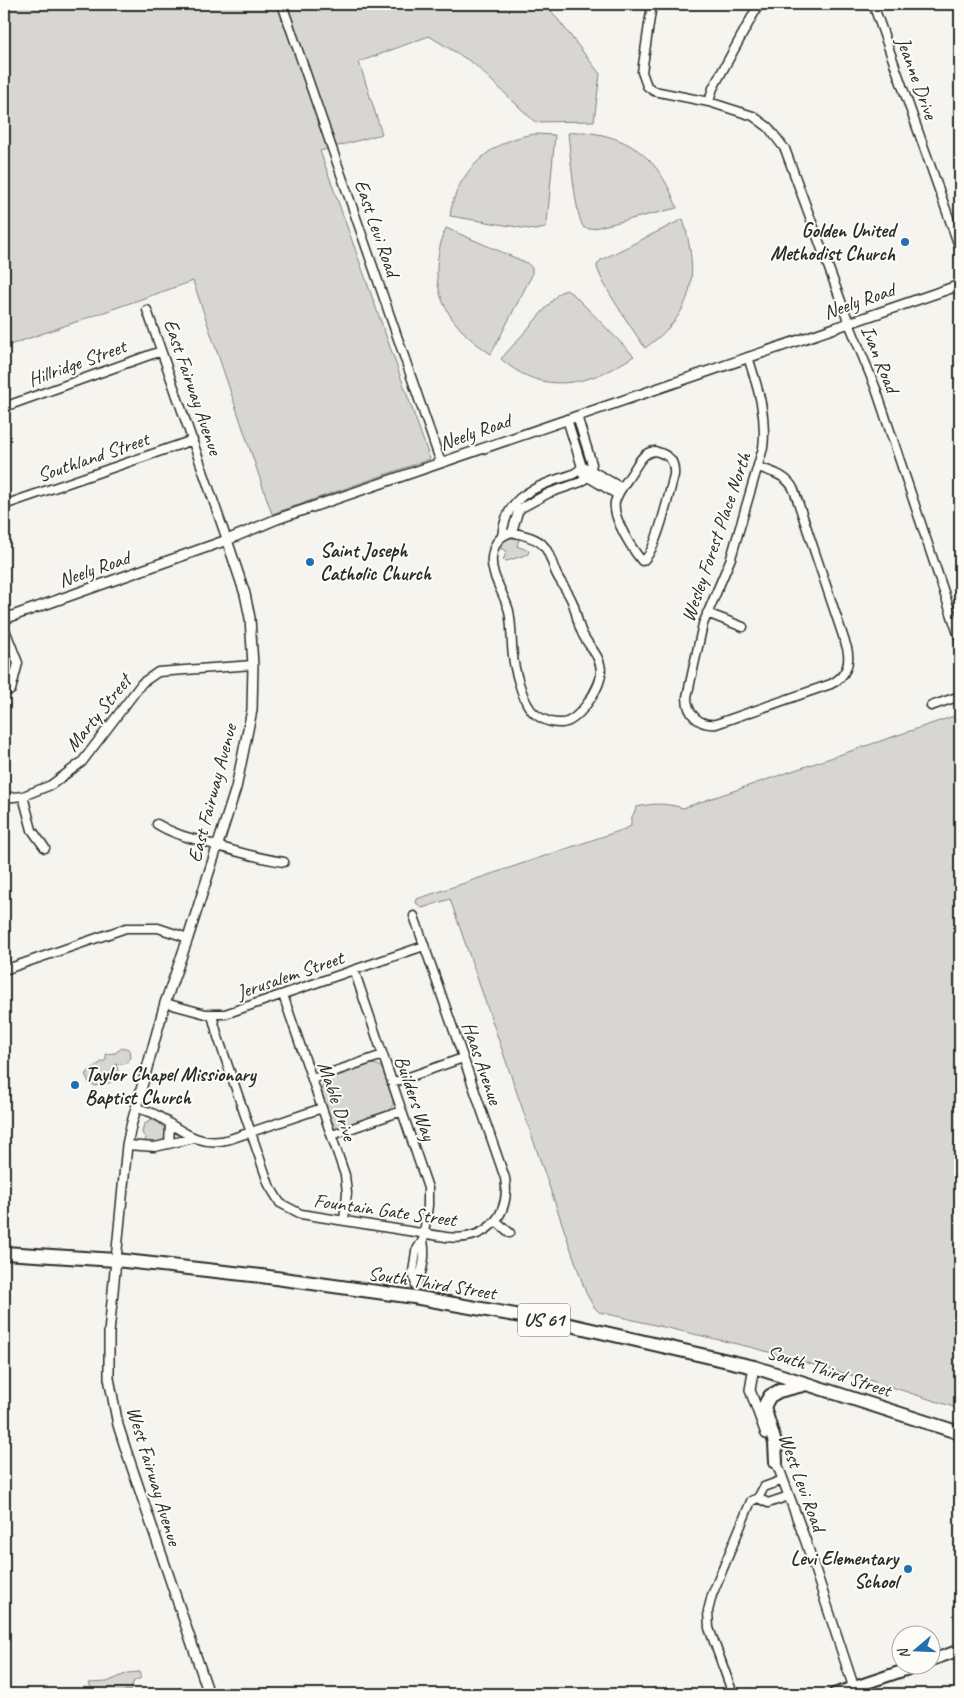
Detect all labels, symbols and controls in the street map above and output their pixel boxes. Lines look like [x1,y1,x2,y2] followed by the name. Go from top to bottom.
[890,33,944,124] street label: Jeanne Drive
[349,176,406,283] street label: East Levi Road
[770,218,899,266] place label: Golden United Methodist Church
[899,236,911,248] marker: Golden United Methodist Church
[820,276,901,325] street label: Neely Road
[158,316,228,460] street label: East Fairway Avenue
[855,322,906,399] street label: Ivan Road
[25,333,132,392] street label: Hillridge Street
[436,407,517,456] street label: Neely Road
[34,426,154,488] street label: Southland Street
[675,448,757,625] street label: Wesley Forest Place North
[320,538,432,586] place label: Saint Joseph Catholic Church
[55,544,136,593] street label: Neely Road
[304,556,316,568] marker: Saint Joseph Catholic Church
[59,667,139,757] street label: Marty Street
[182,720,243,865] street label: East Fairway Avenue
[232,944,349,1005] street label: Jerusalem Street
[456,1018,508,1109] street label: Haas Avenue
[389,1052,442,1145] street label: Builders Way
[312,1058,363,1145] street label: Mable Drive
[85,1062,258,1110] place label: Taylor Chapel Missionary Baptist Church
[69,1079,81,1091] marker: Taylor Chapel Missionary Baptist Church
[312,1188,460,1233] street label: Fountain Gate Street
[366,1261,500,1306] street label: South Third Street
[518,1304,570,1336] road number: US 61
[764,1339,897,1404] street label: South Third Street
[121,1404,187,1550] street label: West Fairway Avenue
[773,1430,832,1537] street label: West Levi Road
[790,1546,901,1594] place label: Levi Elementary School
[902,1563,914,1575] marker: Levi Elementary School
[892,1626,942,1676] north arrow
[894,1645,914,1661] text: N

